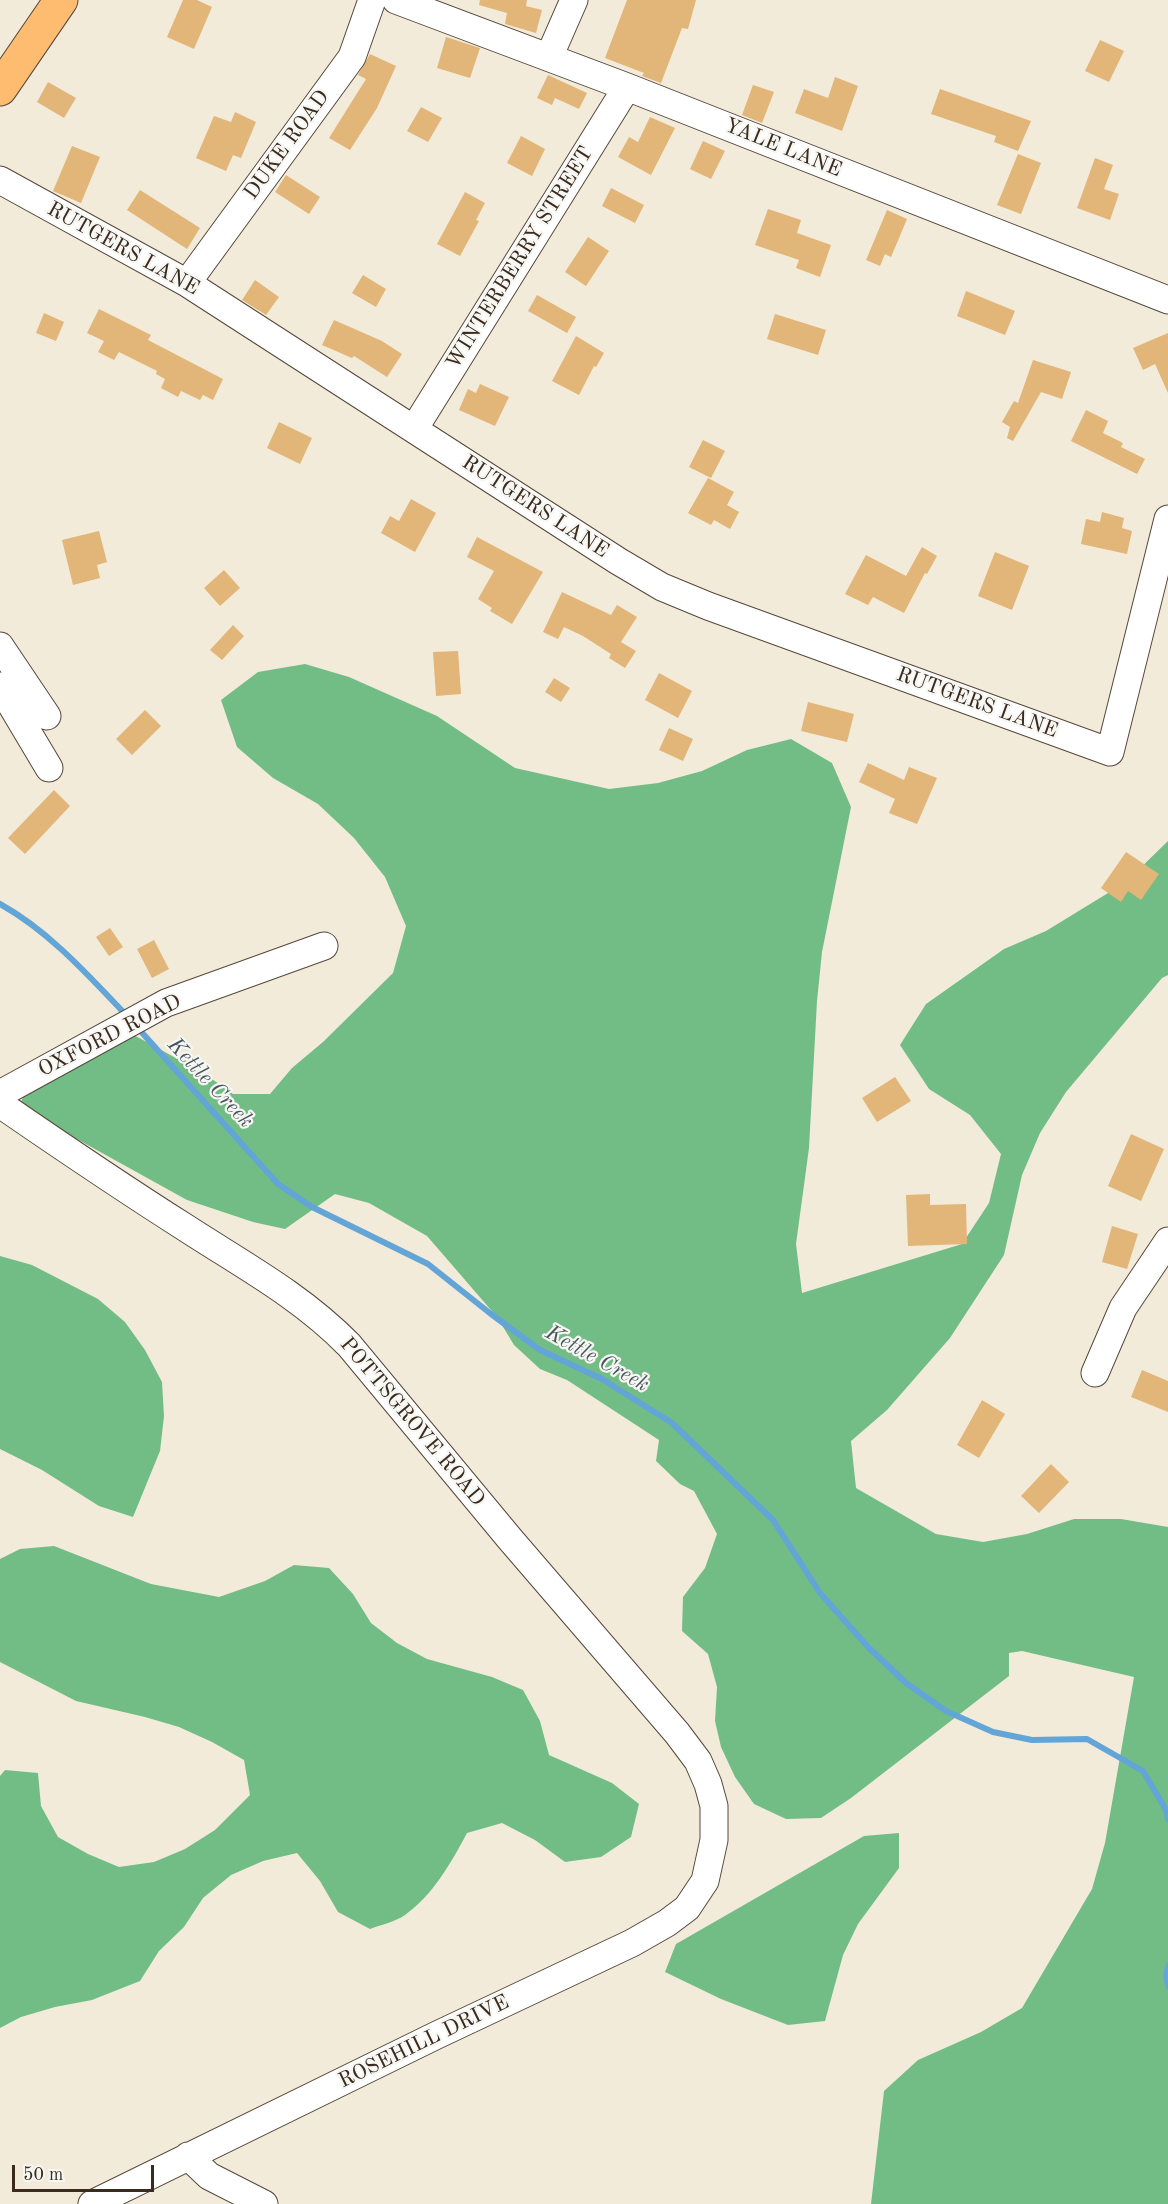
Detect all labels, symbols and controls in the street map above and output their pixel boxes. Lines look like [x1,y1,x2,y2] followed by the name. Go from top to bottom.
[239,85,335,205] street label: DUKE ROAD
[721,113,845,183] street label: YALE LANE
[441,142,599,374] street label: WINTERBERRY STREET
[43,197,203,301] street label: RUTGERS LANE
[457,450,613,564] street label: RUTGERS LANE
[893,662,1061,744] street label: RUTGERS LANE
[34,989,186,1083] street label: OXFORD ROAD
[161,1032,259,1134] water label: Kettle Creek
[541,1320,653,1398] water label: Kettle Creek
[334,1332,490,1512] street label: POTTSGROVE ROAD
[335,1990,513,2094] street label: ROSEHILL DRIVE
[15,2153,158,2191] scale bar
[23,2166,63,2184] text: 50 m

